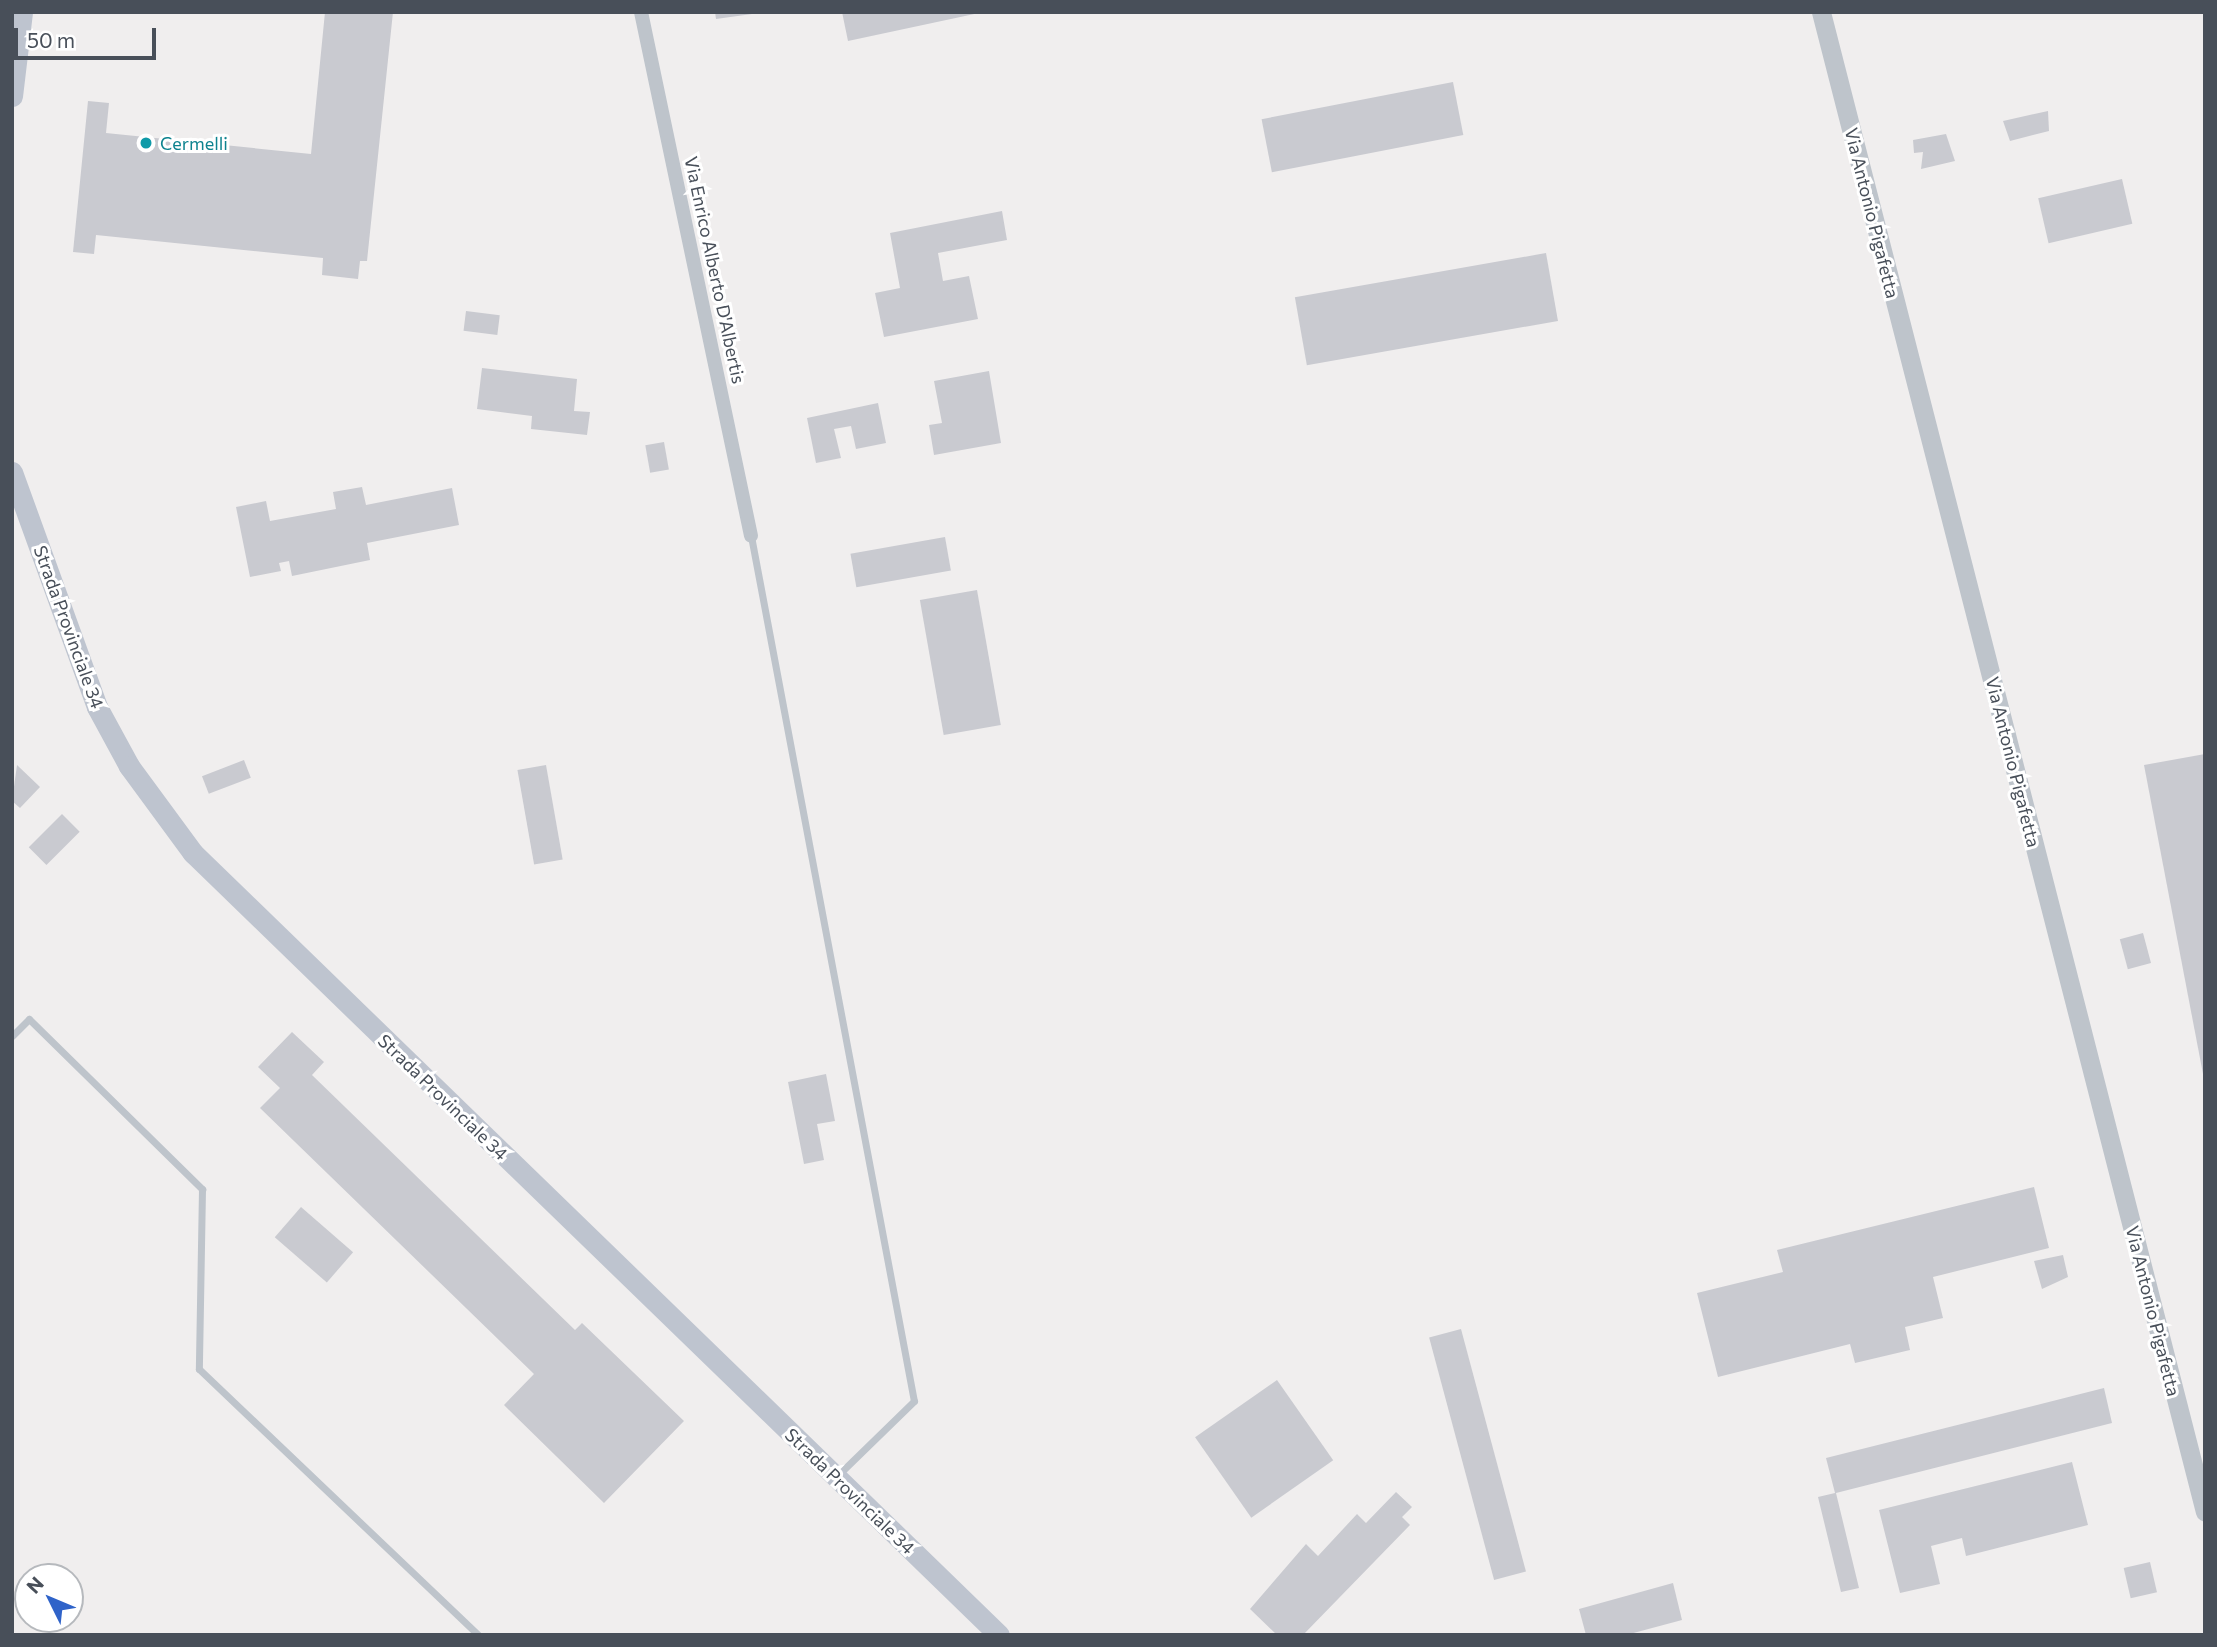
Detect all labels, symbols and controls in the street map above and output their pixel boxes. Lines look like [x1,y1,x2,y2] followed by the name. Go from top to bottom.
[18,14,159,58] scale bar
[27,27,75,52] text: 50 m
[1840,126,1904,300] street label: Via Antonio Pigafetta
[160,132,228,154] place label: Cermelli
[138,135,154,151] marker: Cermelli
[680,154,750,386] street label: Via Enrico Alberto D'Albertis
[29,543,109,711] street label: Strada Provinciale 34
[1981,675,2045,849] street label: Via Antonio Pigafetta
[374,1030,512,1164] street label: Strada Provinciale 34
[2121,1224,2185,1398] street label: Via Antonio Pigafetta
[781,1424,919,1558] street label: Strada Provinciale 34
[14,1563,84,1633] north arrow
[21,1572,48,1598] text: N

